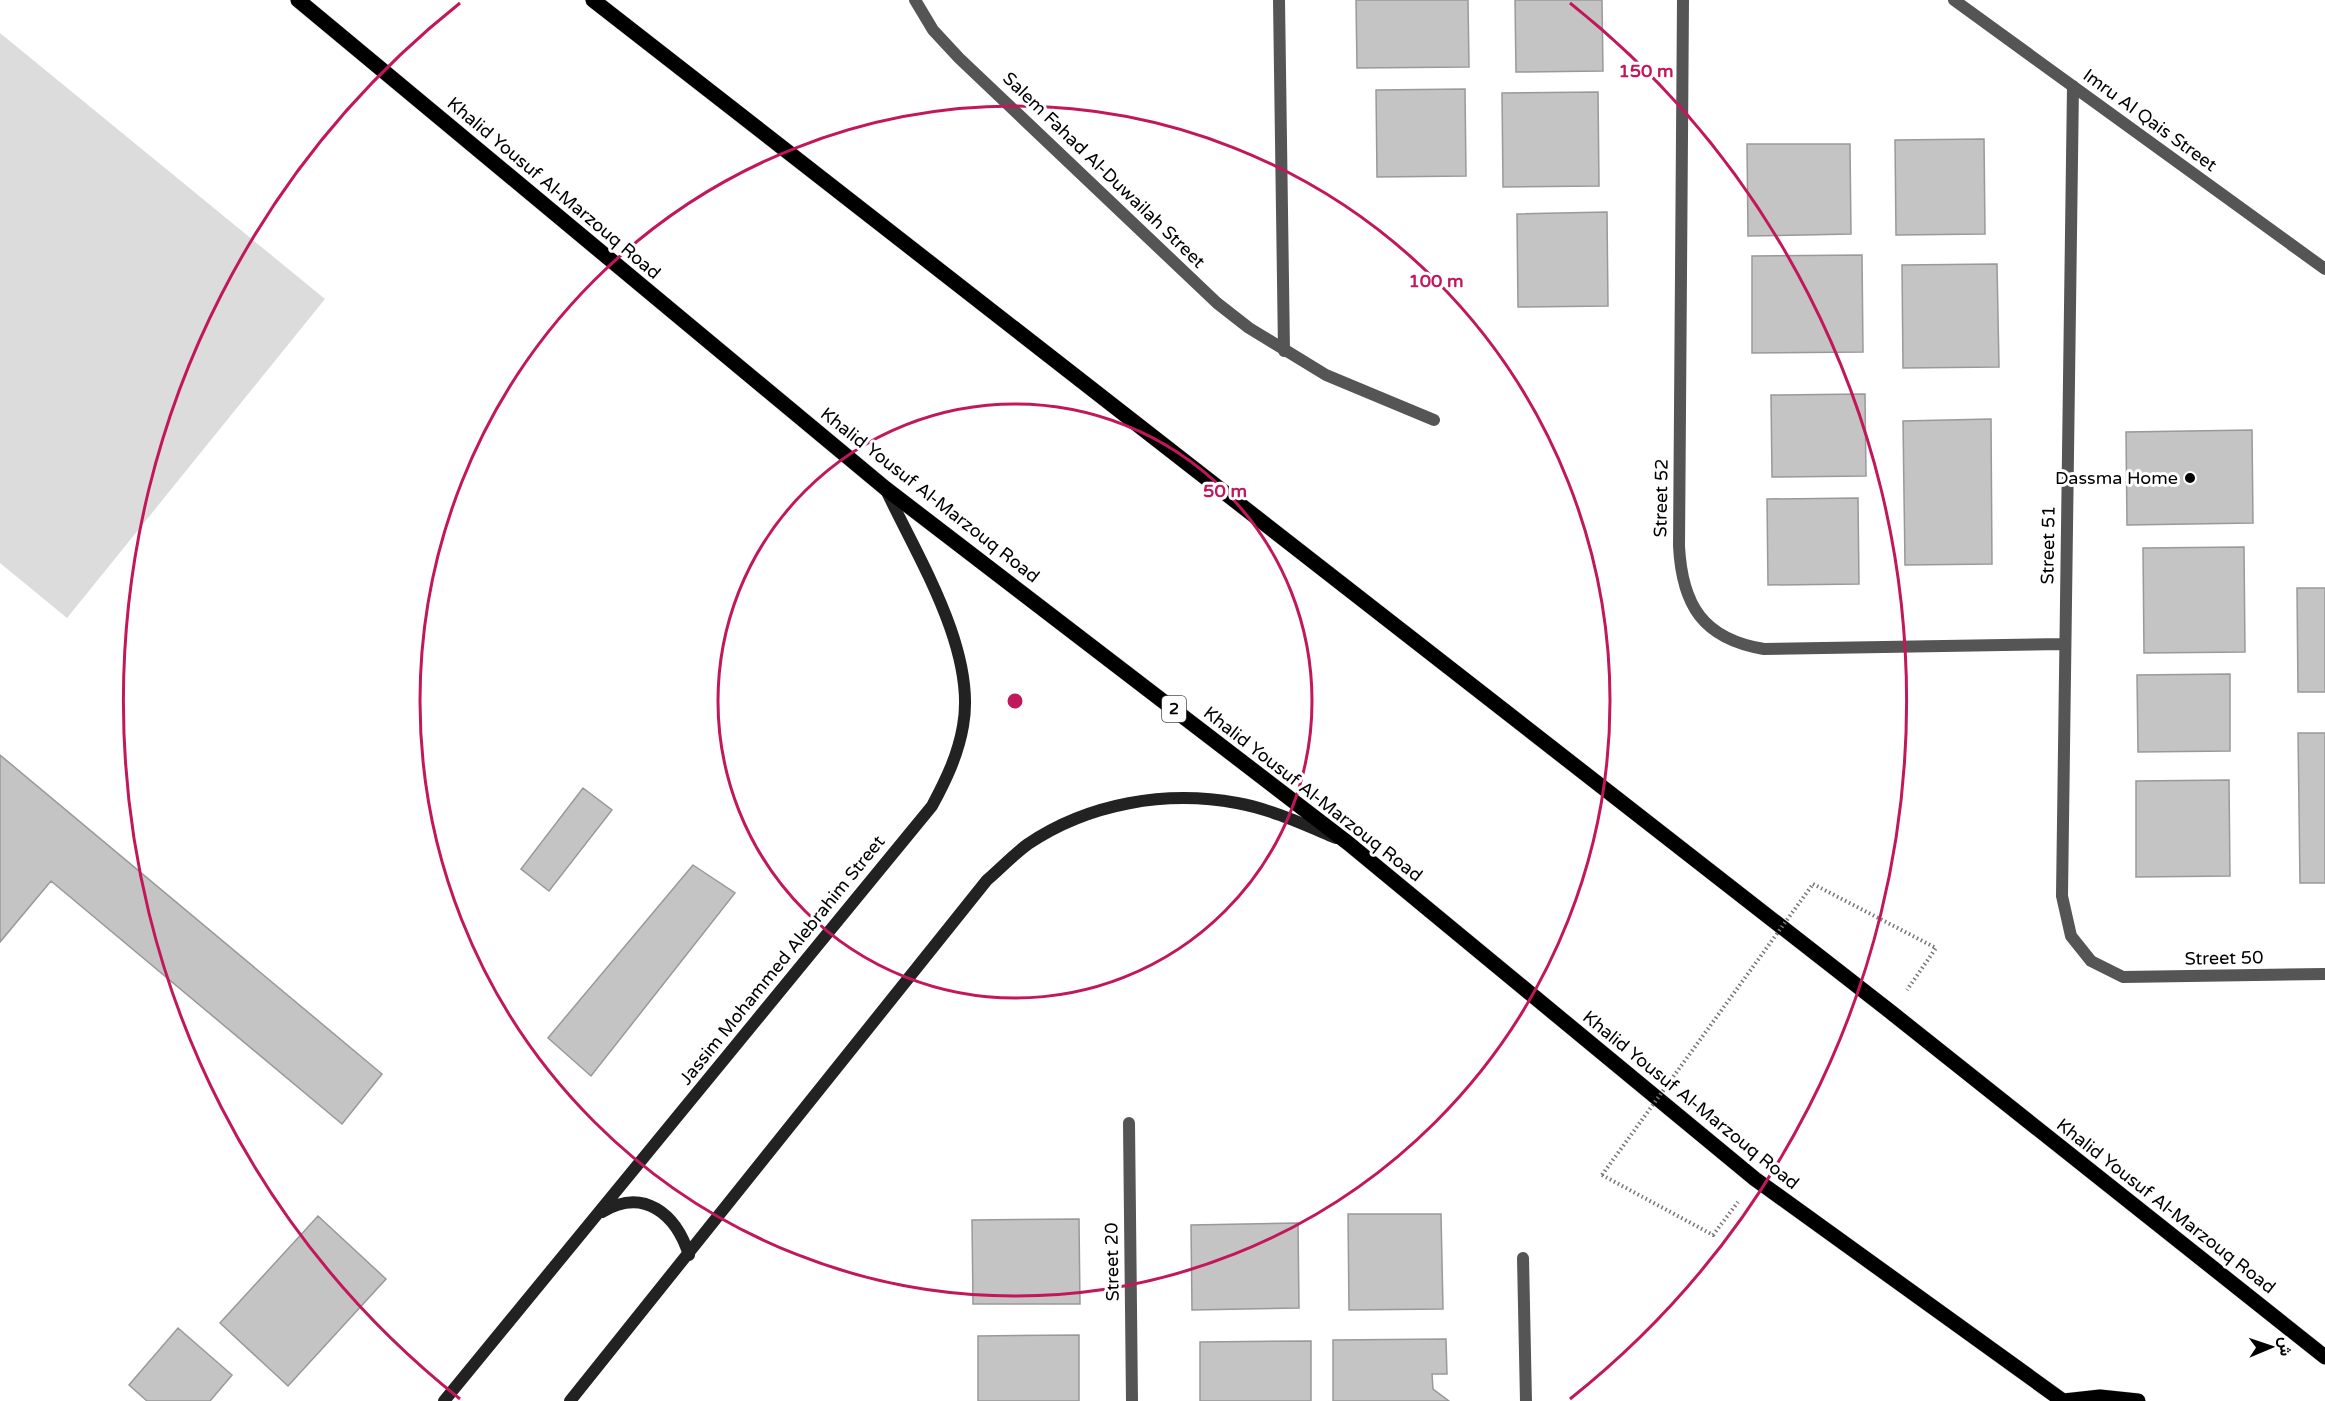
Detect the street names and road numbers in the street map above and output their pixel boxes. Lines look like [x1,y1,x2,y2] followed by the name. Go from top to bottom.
[2079,64,2221,176] street label: Imru Al Qais Street
[998,67,1210,273] street label: Salem Fahad Al-Duwailah Street
[443,92,665,284] street label: Khalid Yousuf Al-Marzouq Road
[816,403,1044,587] street label: Khalid Yousuf Al-Marzouq Road
[1649,458,1673,538] street label: Street 52
[2036,505,2060,585] street label: Street 51
[1162,696,1186,722] road number: 2
[1199,702,1427,886] street label: Khalid Yousuf Al-Marzouq Road
[675,831,890,1089] street label: Jassim Mohammed Alebrahim Street
[2184,946,2264,970] street label: Street 50
[1578,1006,1804,1194] street label: Khalid Yousuf Al-Marzouq Road
[2052,1114,2280,1298] street label: Khalid Yousuf Al-Marzouq Road
[1100,1222,1124,1302] street label: Street 20

